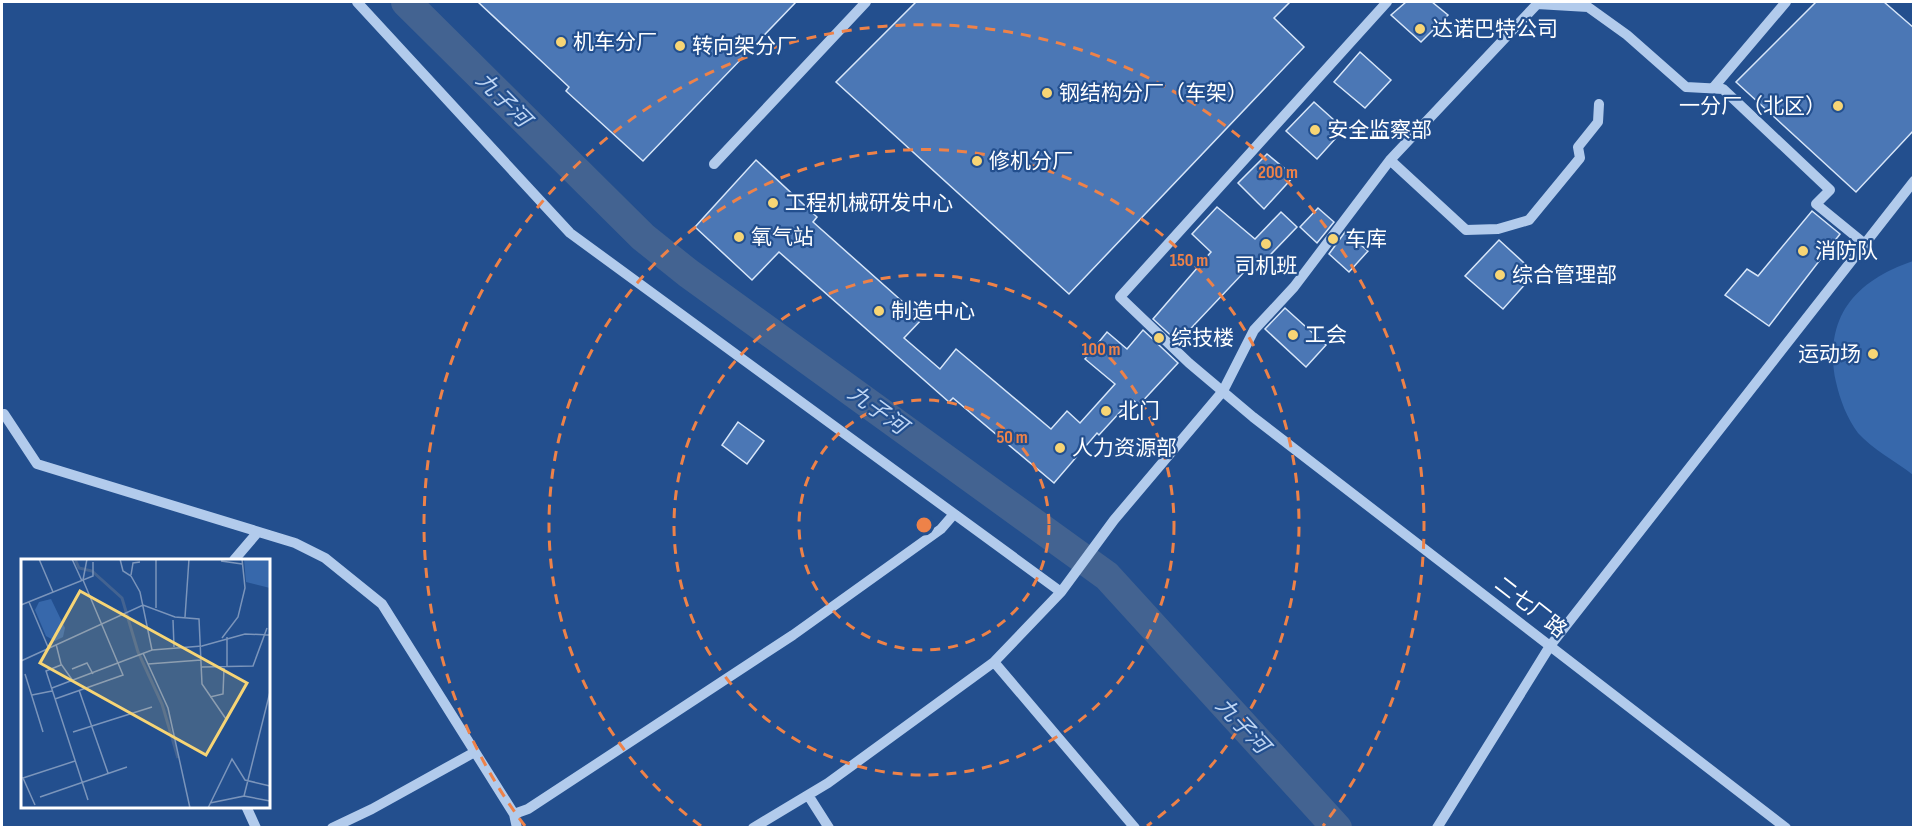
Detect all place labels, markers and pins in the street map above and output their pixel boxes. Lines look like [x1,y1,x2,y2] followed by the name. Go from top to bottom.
[1432,17,1558,42] place label: 达诺巴特公司
[1413,22,1427,36] marker: 达诺巴特公司
[573,30,657,55] place label: 机车分厂
[692,34,797,59] place label: 转向架分厂
[554,35,568,49] marker: 机车分厂
[673,39,687,53] marker: 转向架分厂
[1059,81,1248,106] place label: 钢结构分厂（车架）
[1040,86,1054,100] marker: 钢结构分厂（车架）
[1679,94,1826,119] place label: 一分厂（北区）
[1831,99,1845,113] marker: 一分厂（北区）
[1327,118,1432,143] place label: 安全监察部
[1308,123,1322,137] marker: 安全监察部
[989,149,1073,174] place label: 修机分厂
[970,154,984,168] marker: 修机分厂
[785,191,953,216] place label: 工程机械研发中心
[766,196,780,210] marker: 工程机械研发中心
[751,225,814,250] place label: 氧气站
[1345,227,1387,252] place label: 车库
[732,230,746,244] marker: 氧气站
[1326,232,1340,246] marker: 车库
[1259,237,1273,251] marker: 司机班
[1815,239,1878,264] place label: 消防队
[1796,244,1810,258] marker: 消防队
[1235,254,1298,279] place label: 司机班
[1512,263,1617,288] place label: 综合管理部
[1493,268,1507,282] marker: 综合管理部
[891,299,975,324] place label: 制造中心
[872,304,886,318] marker: 制造中心
[1305,323,1347,348] place label: 工会
[1171,326,1234,351] place label: 综技楼
[1286,328,1300,342] marker: 工会
[1152,331,1166,345] marker: 综技楼
[1798,342,1861,367] place label: 运动场
[1866,347,1880,361] marker: 运动场
[1118,399,1160,424] place label: 北门
[1099,404,1113,418] marker: 北门
[1072,436,1177,461] place label: 人力资源部
[1053,441,1067,455] marker: 人力资源部
[914,515,934,535] centre of rings

